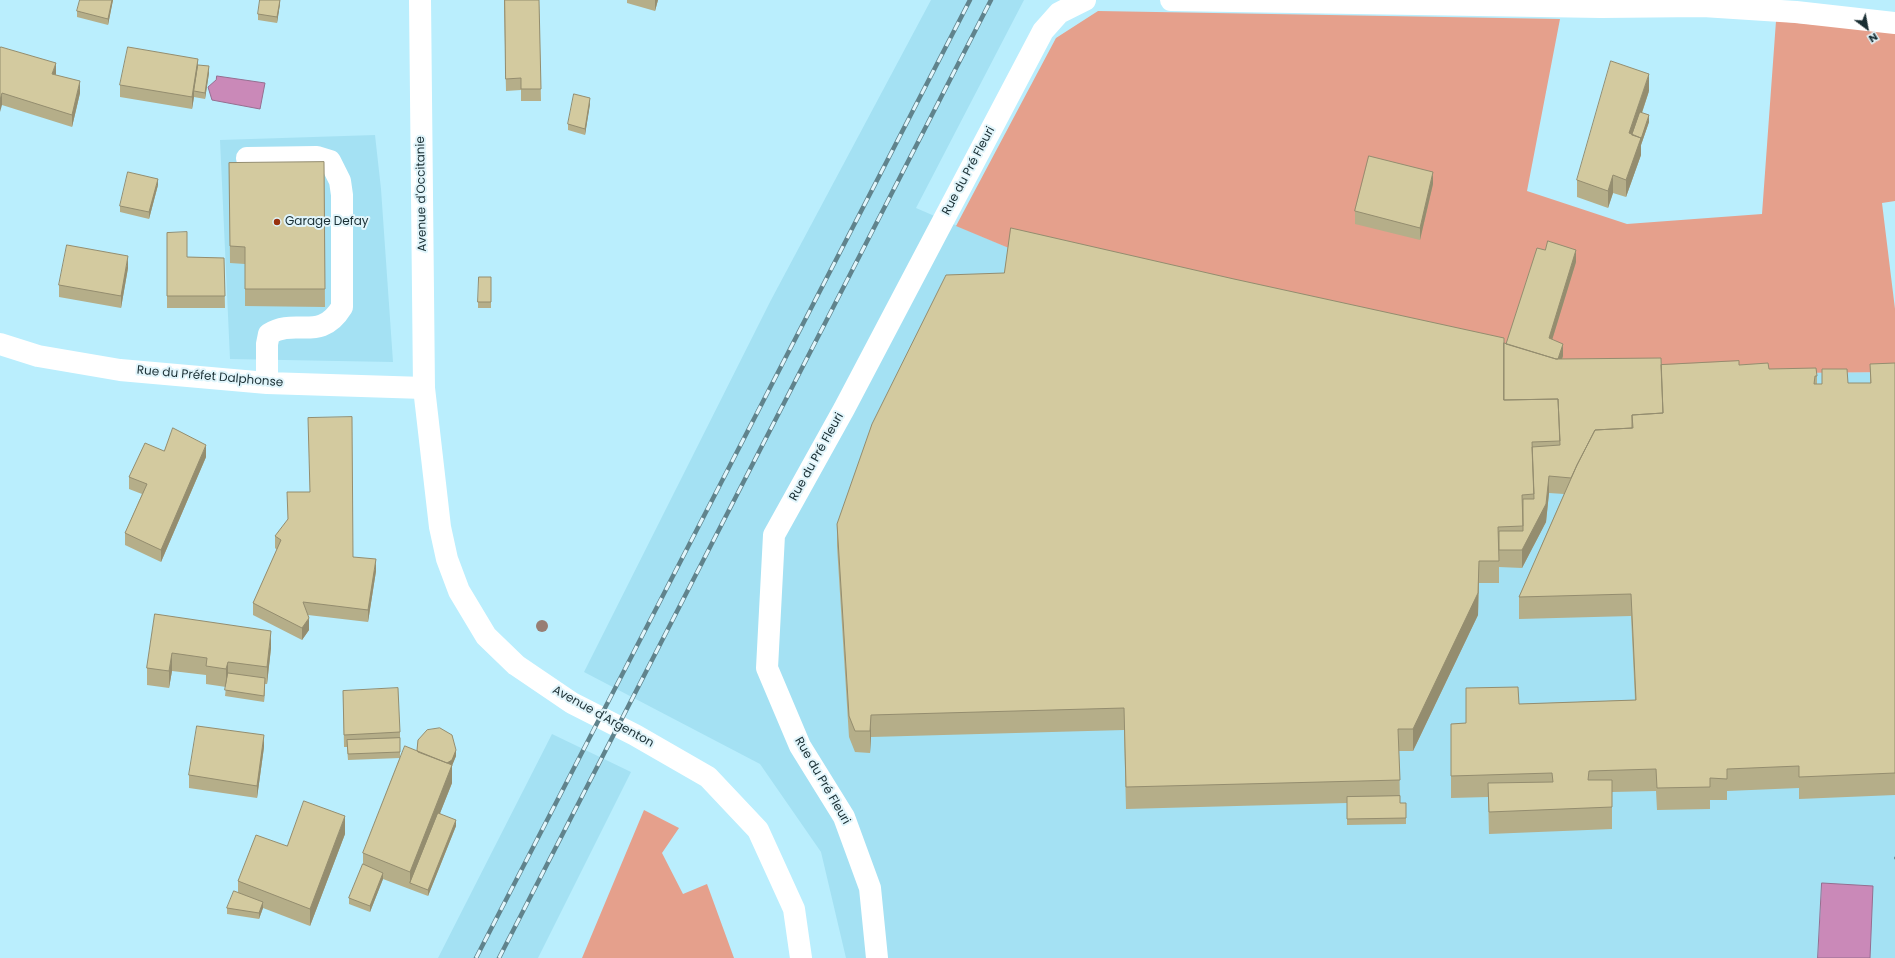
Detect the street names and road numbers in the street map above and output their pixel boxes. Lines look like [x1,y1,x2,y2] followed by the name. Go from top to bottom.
[940,124,998,218] street label: Rue du Pré Fleuri
[414,136,430,252] street label: Avenue d'Occitanie
[136,363,284,391] street label: Rue du Préfet Dalphonse
[787,411,847,503] street label: Rue du Pré Fleuri
[550,683,656,751] street label: Avenue d'Argenton
[791,735,853,827] street label: Rue du Pré Fleuri

